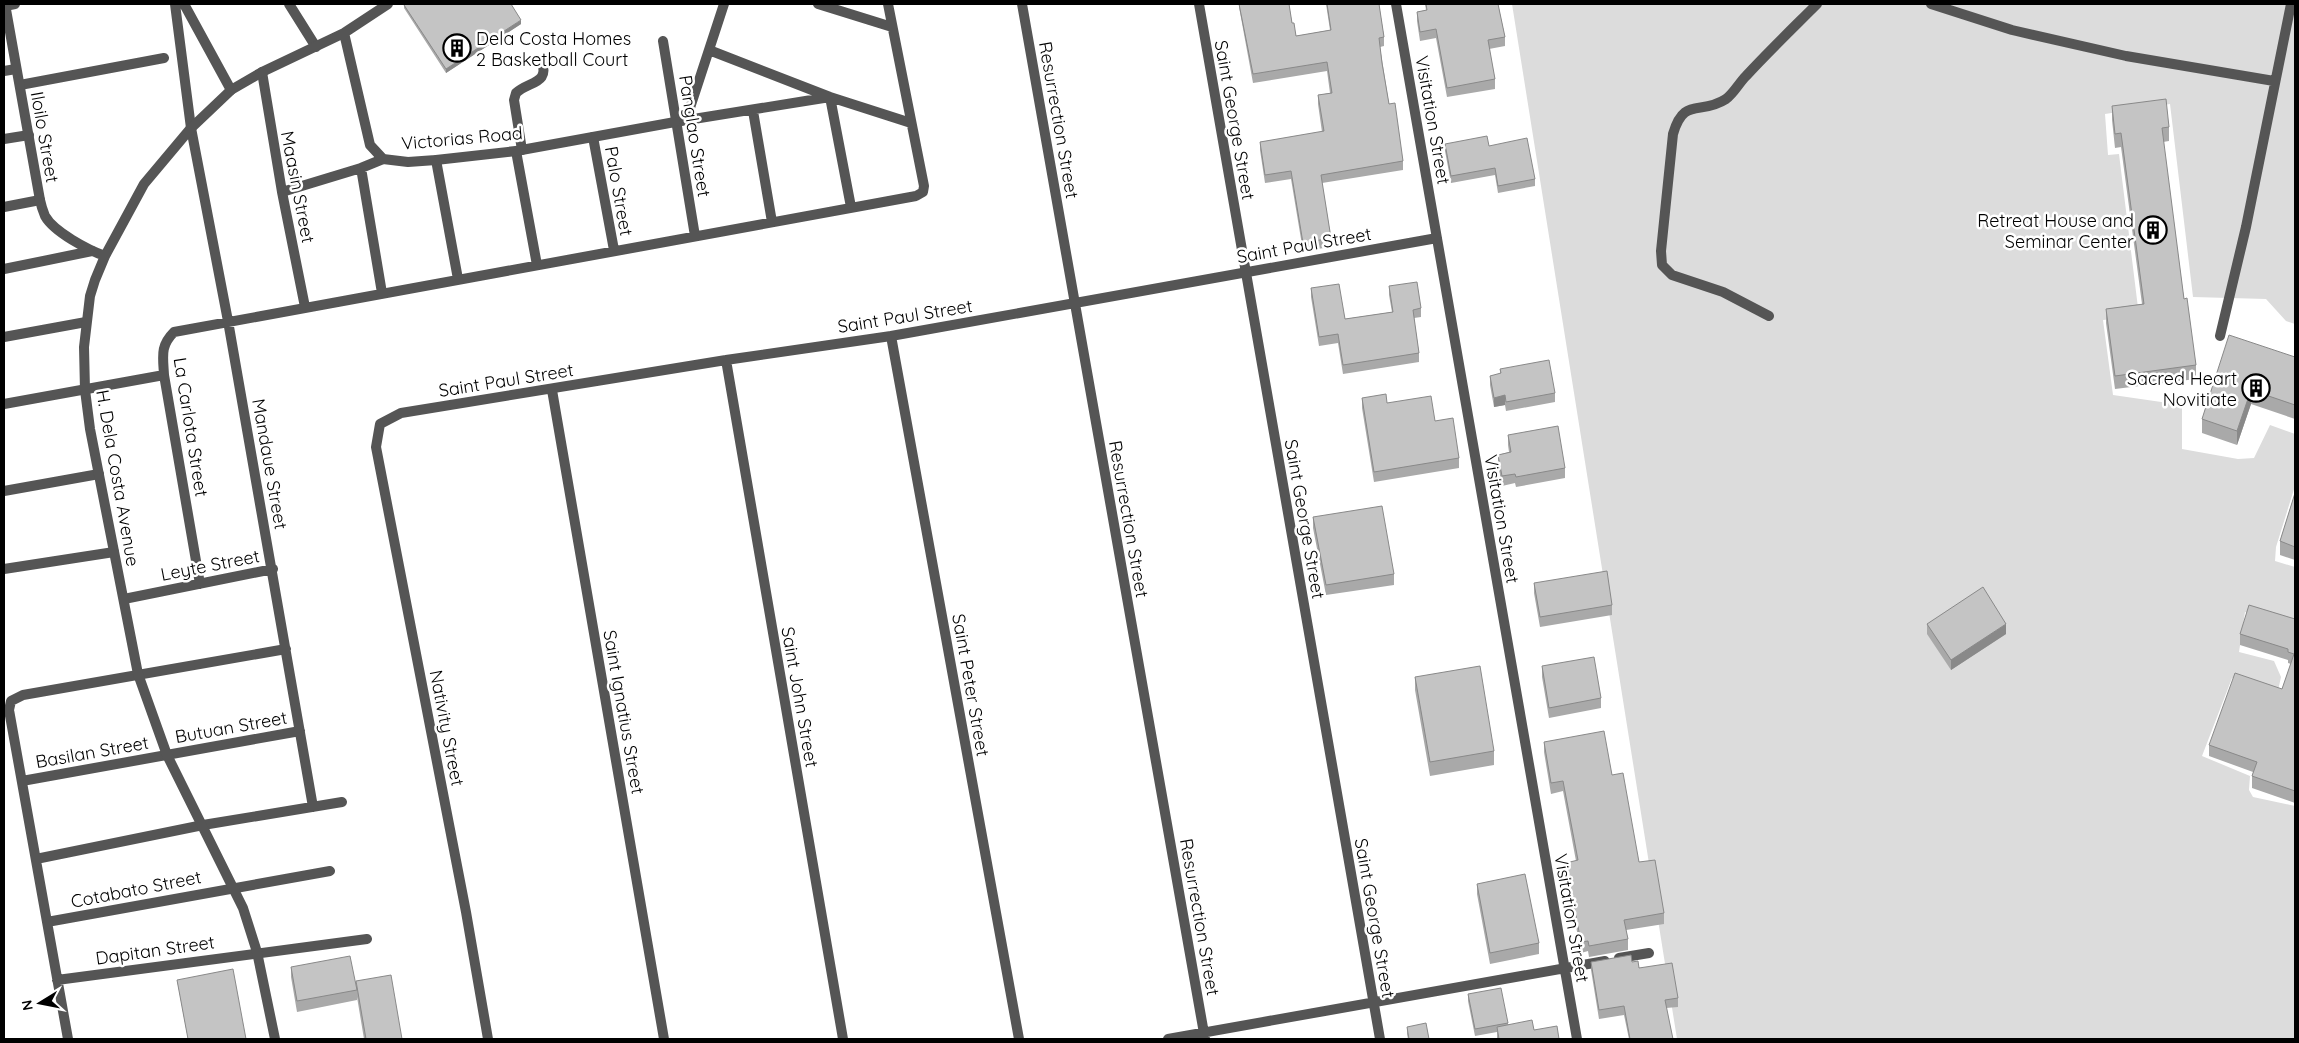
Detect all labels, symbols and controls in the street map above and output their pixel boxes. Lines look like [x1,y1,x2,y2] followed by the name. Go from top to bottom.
[476,27,631,71] place label: Dela Costa Homes 2 Basketball Court
[442,33,472,63] building icon: Dela Costa Homes 2 Basketball Court
[1210,38,1260,202] street label: Saint George Street
[1034,40,1084,200] street label: Resurrection Street
[1410,54,1456,186] street label: Visitation Street
[674,73,716,199] street label: Panglao Street
[26,90,64,184] street label: Iloilo Street
[400,121,524,155] street label: Victorias Road
[276,129,320,245] street label: Maasin Street
[600,144,638,238] street label: Palo Street
[1977,209,2134,253] place label: Retreat House and Seminar Center
[2138,215,2168,245] building icon: Retreat House and Seminar Center
[1235,222,1373,268] street label: Saint Paul Street
[836,294,974,338] street label: Saint Paul Street
[169,356,213,498] street label: La Carlota Street
[437,358,575,402] street label: Saint Paul Street
[2127,367,2237,411] place label: Sacred Heart Novitiate
[2241,373,2271,403] building icon: Sacred Heart Novitiate
[91,388,145,568] street label: H. Dela Costa Avenue
[247,397,293,531] street label: Mandaue Street
[1280,437,1330,601] street label: Saint George Street
[1104,439,1154,599] street label: Resurrection Street
[1479,453,1525,585] street label: Visitation Street
[159,544,261,586] street label: Leyte Street
[947,612,995,758] street label: Saint Peter Street
[776,625,824,769] street label: Saint John Street
[598,628,650,796] street label: Saint Ignatius Street
[424,668,470,788] street label: Nativity Street
[173,706,289,748] street label: Butuan Street
[34,731,150,773] street label: Basilan Street
[1350,836,1400,1000] street label: Saint George Street
[1175,837,1225,997] street label: Resurrection Street
[1549,852,1595,984] street label: Visitation Street
[69,865,203,913] street label: Cotabato Street
[94,930,216,970] street label: Dapitan Street
[15,978,65,1028] north arrow
[17,999,37,1012] text: N

